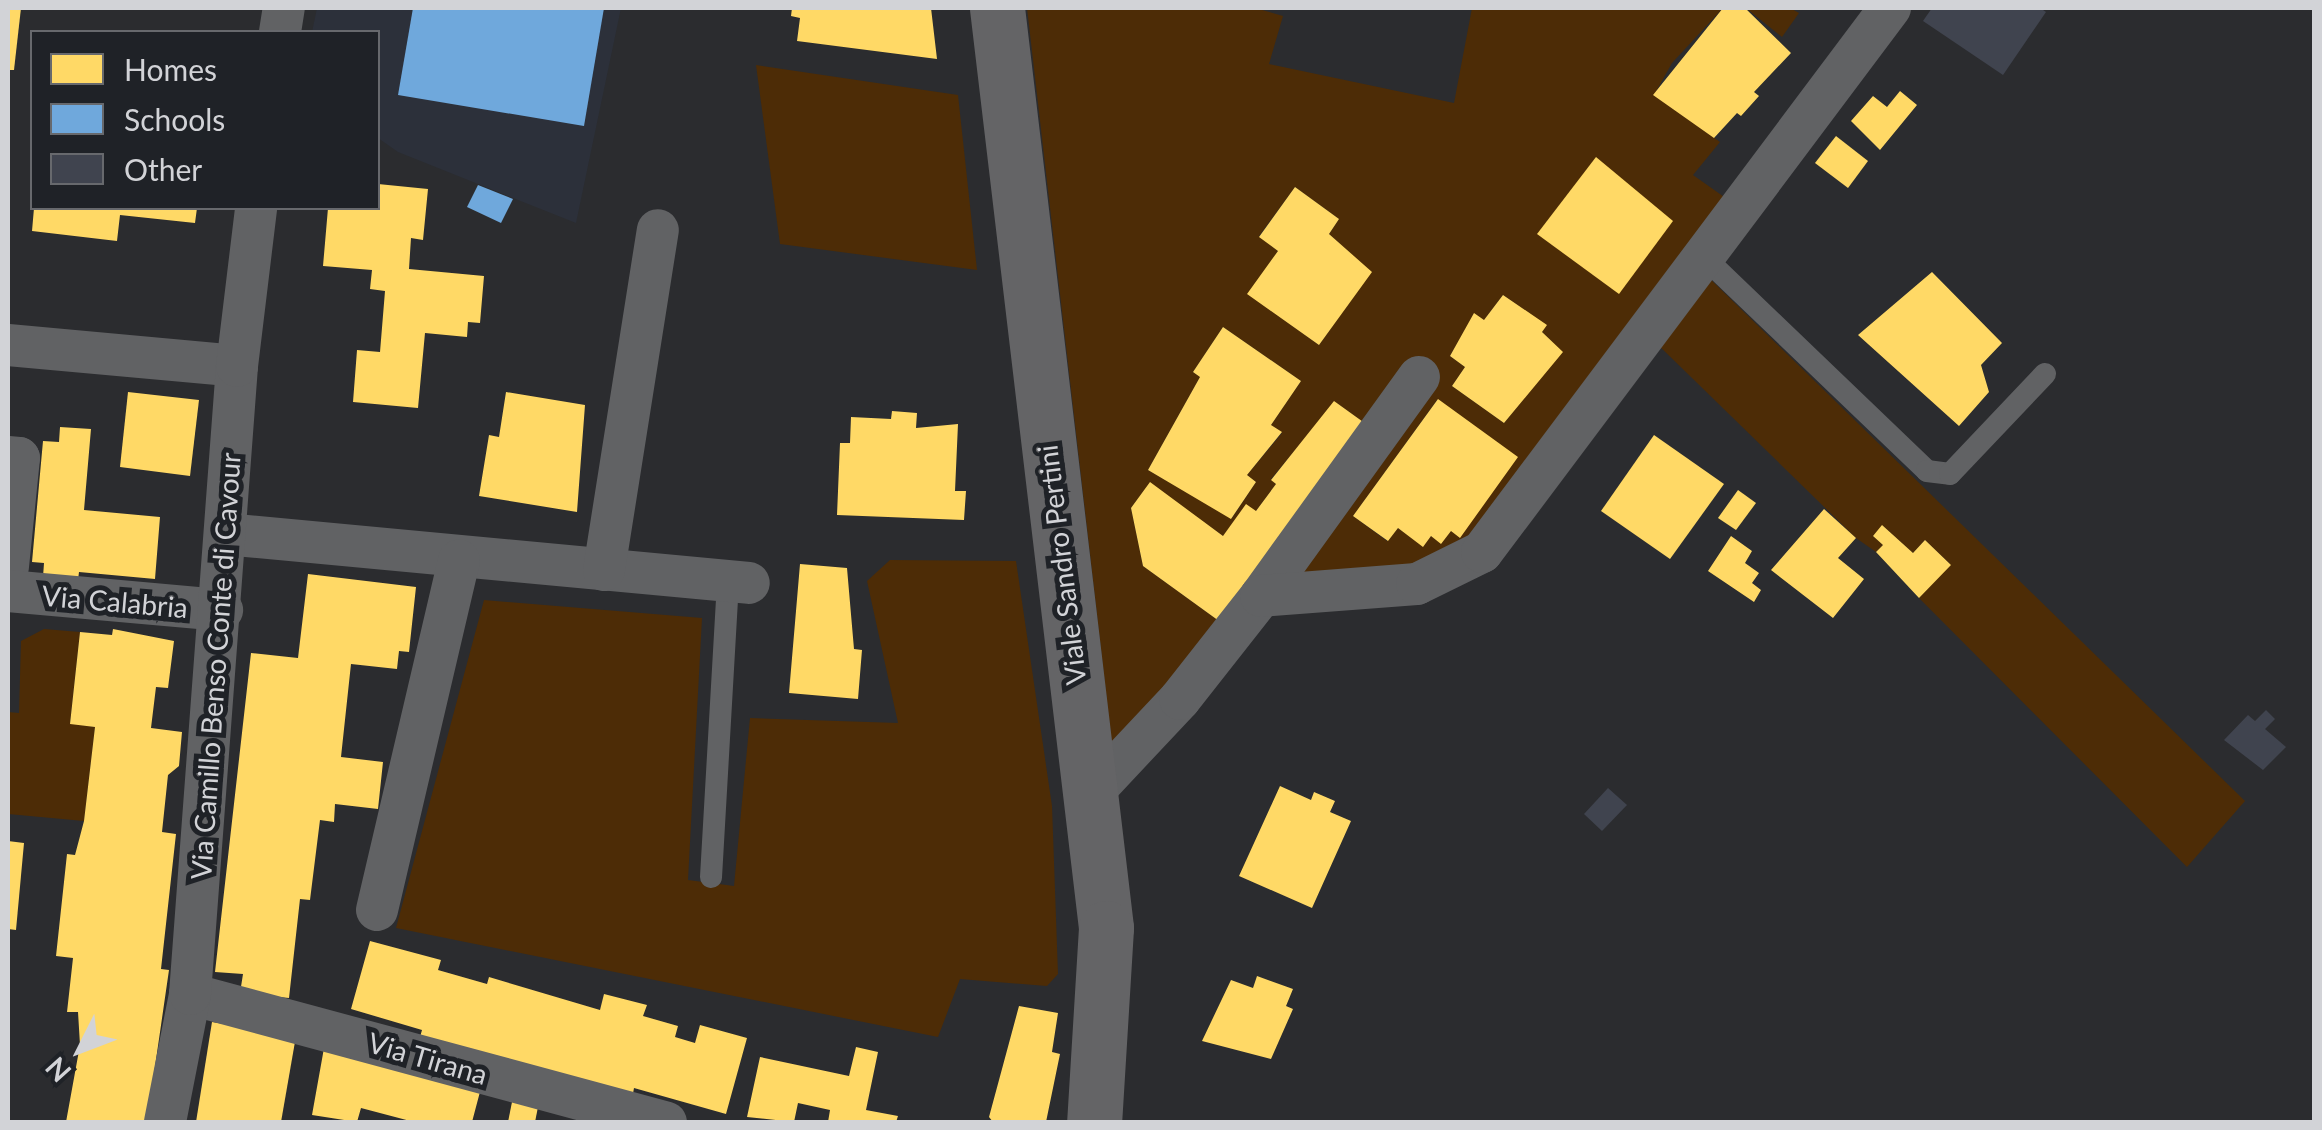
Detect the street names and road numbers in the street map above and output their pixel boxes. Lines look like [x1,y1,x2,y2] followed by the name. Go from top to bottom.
[1030,443,1092,687] street label: Viale Sandro Pertini
[183,451,247,881] street label: Via Camillo Benso Conte di Cavour
[41,578,189,624] street label: Via Calabria
[364,1025,492,1091] street label: Via Tirana

